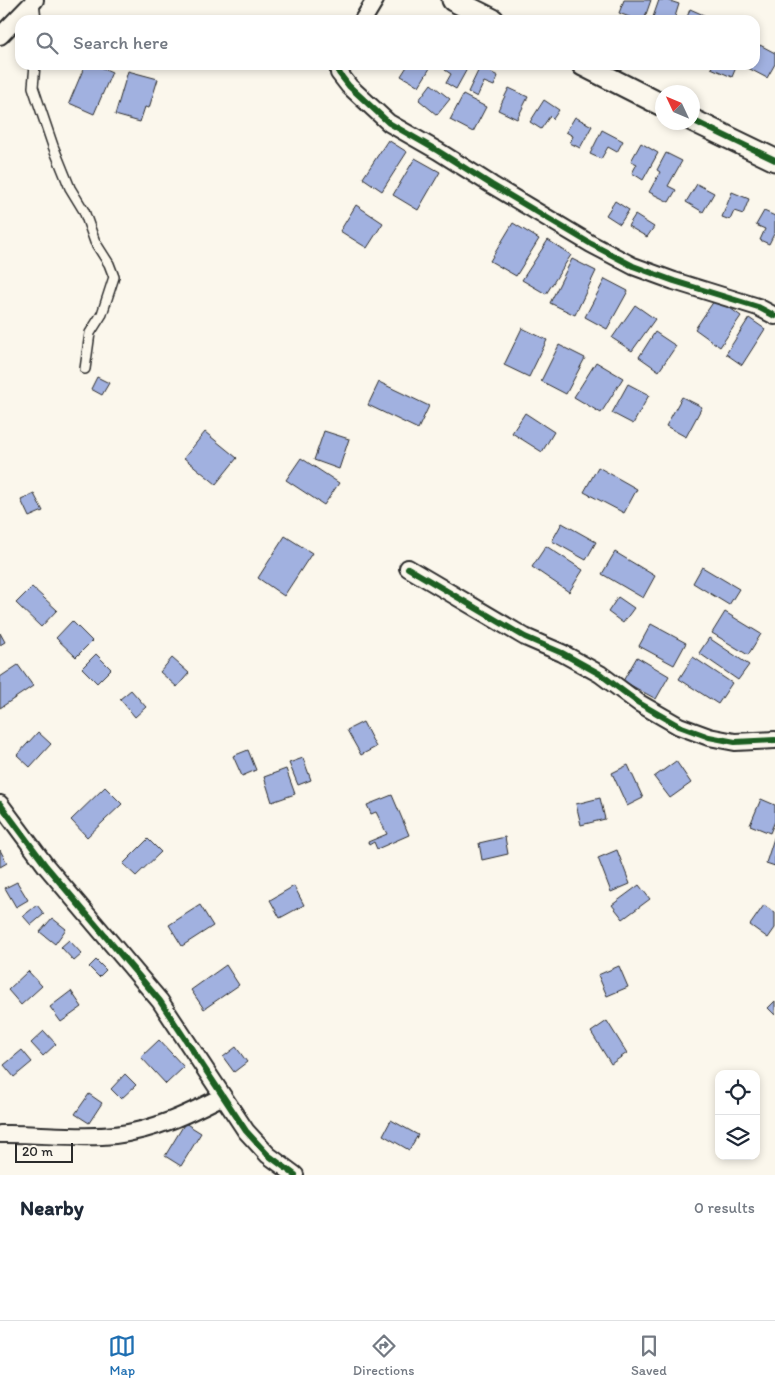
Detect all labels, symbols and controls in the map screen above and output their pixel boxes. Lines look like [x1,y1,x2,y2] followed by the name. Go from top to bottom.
[15,15,760,70] search box
[33,29,61,57] icon: search
[73,31,168,54] text: Search here
[655,85,700,130] north arrow
[715,1070,760,1160] map controls
[715,1070,760,1115] button: locate
[715,1115,760,1160] button: layers
[15,1140,72,1163] scale bar
[22,1143,53,1160] text: 20 m
[20,1195,84,1220] text: Nearby
[694,1198,755,1217] text: 0 results
[108,1332,136,1379] tab: Map
[353,1332,414,1379] tab: Directions
[631,1332,667,1379] tab: Saved

